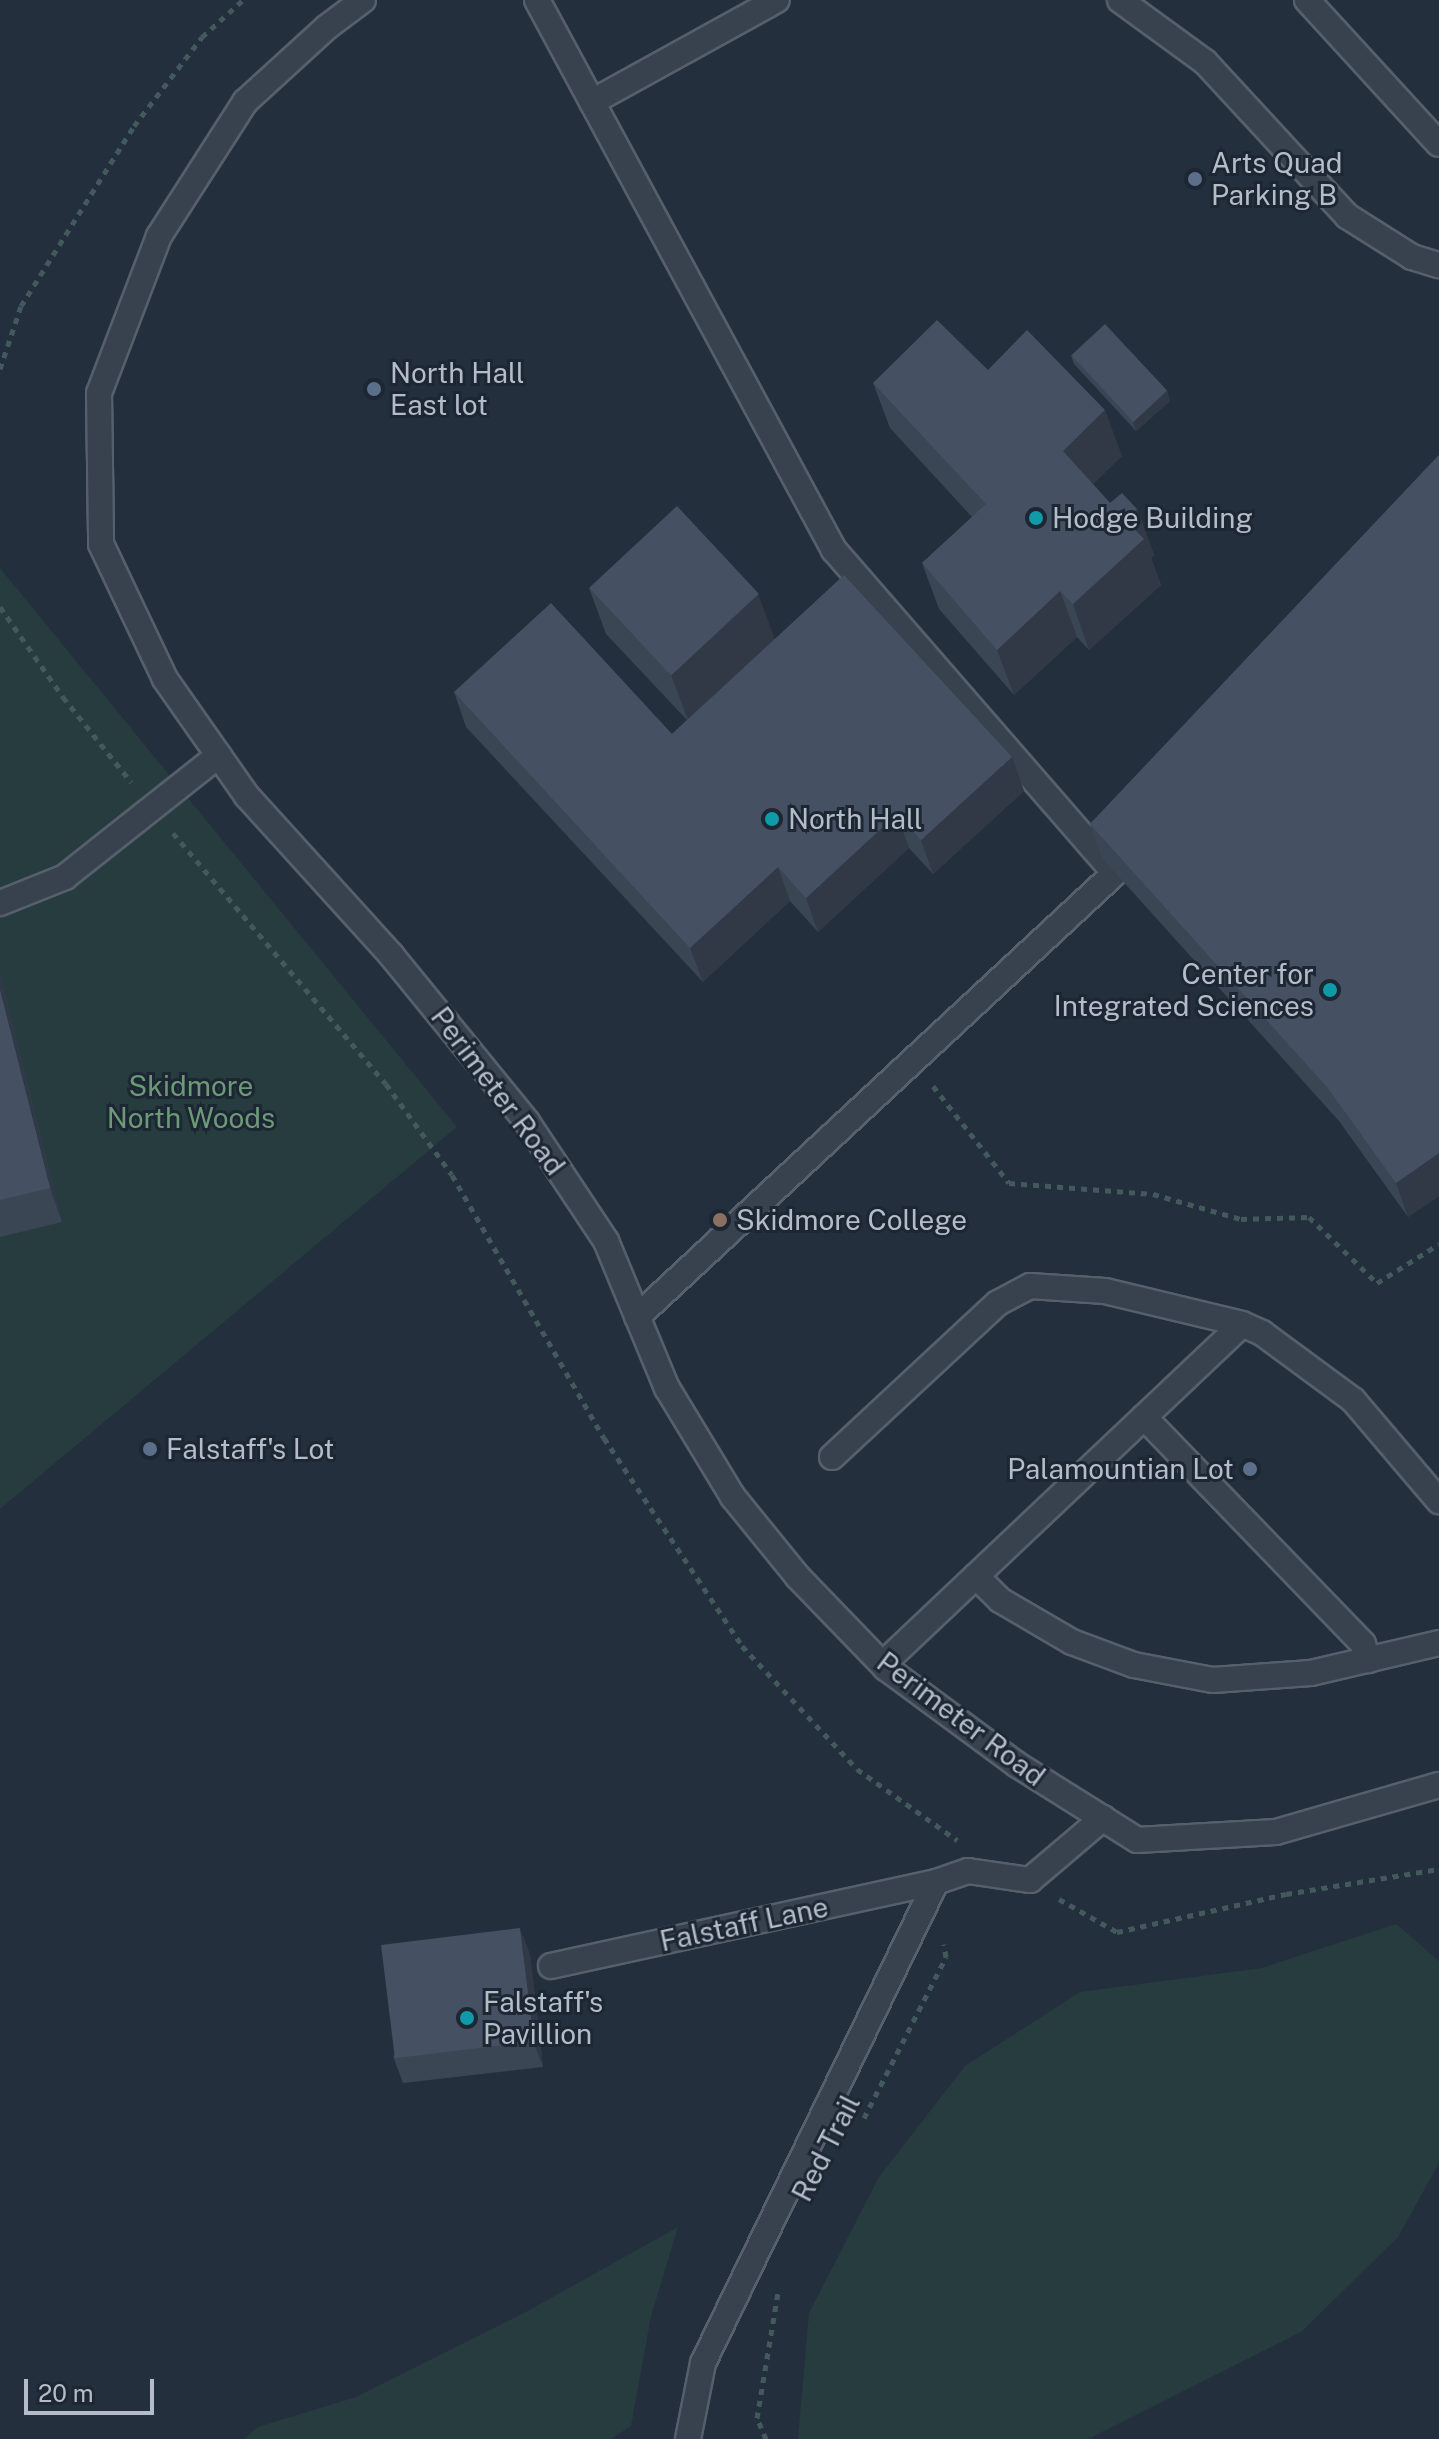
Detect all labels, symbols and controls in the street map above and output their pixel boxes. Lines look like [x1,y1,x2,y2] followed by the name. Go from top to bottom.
[1211,146,1343,212] place label: Arts Quad Parking B
[1186,170,1204,188] marker: Arts Quad Parking B
[390,356,525,422] place label: North Hall East lot
[365,380,383,398] marker: North Hall East lot
[1052,501,1253,535] place label: Hodge Building
[1027,509,1045,527] marker: Hodge Building
[788,802,923,836] place label: North Hall
[763,810,781,828] marker: North Hall
[1054,957,1314,1023] place label: Center for Integrated Sciences
[1321,981,1339,999] marker: Center for Integrated Sciences
[424,1000,572,1182] street label: Perimeter Road
[106,1069,276,1135] park label: Skidmore North Woods
[736,1203,967,1237] place label: Skidmore College
[711,1211,729,1229] marker: Skidmore College
[166,1432,335,1466] place label: Falstaff's Lot
[141,1440,159,1458] marker: Falstaff's Lot
[1007,1452,1234,1486] place label: Palamountian Lot
[1241,1460,1259,1478] marker: Palamountian Lot
[870,1645,1052,1793] street label: Perimeter Road
[657,1890,831,1958] street label: Falstaff Lane
[483,1985,603,2051] place label: Falstaff's Pavillion
[458,2009,476,2027] marker: Falstaff's Pavillion
[785,2089,867,2207] street label: Red Trail
[28,2363,158,2413] scale bar
[38,2379,94,2407] text: 20 m

